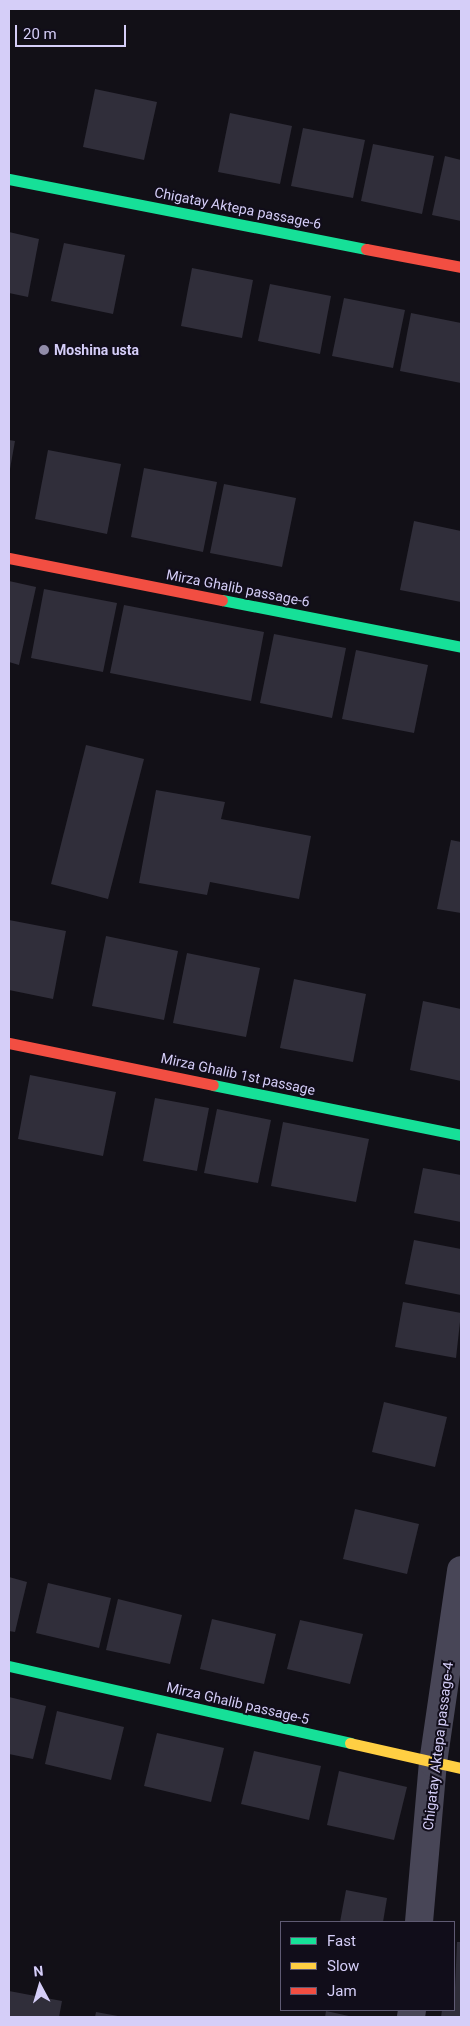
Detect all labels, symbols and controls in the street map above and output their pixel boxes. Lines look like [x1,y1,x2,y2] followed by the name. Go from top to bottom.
[18,15,129,47] scale bar
[23,25,57,43] text: 20 m
[153,184,323,232] street label: Chigatay Aktepa passage-6
[54,342,139,358] place label: Moshina usta
[38,344,50,356] marker: Moshina usta
[165,566,311,610] street label: Mirza Ghalib passage-6
[159,1049,317,1099] street label: Mirza Ghalib 1st passage
[419,1661,457,1831] street label: Chigatay Aktepa passage-4
[165,1678,311,1728] street label: Mirza Ghalib passage-5
[280,1921,455,2011] legend
[327,1932,356,1950] text: Fast
[327,1957,359,1975] text: Slow
[15,1961,65,2011] north arrow
[33,1963,44,1980] text: N
[327,1982,357,2000] text: Jam

